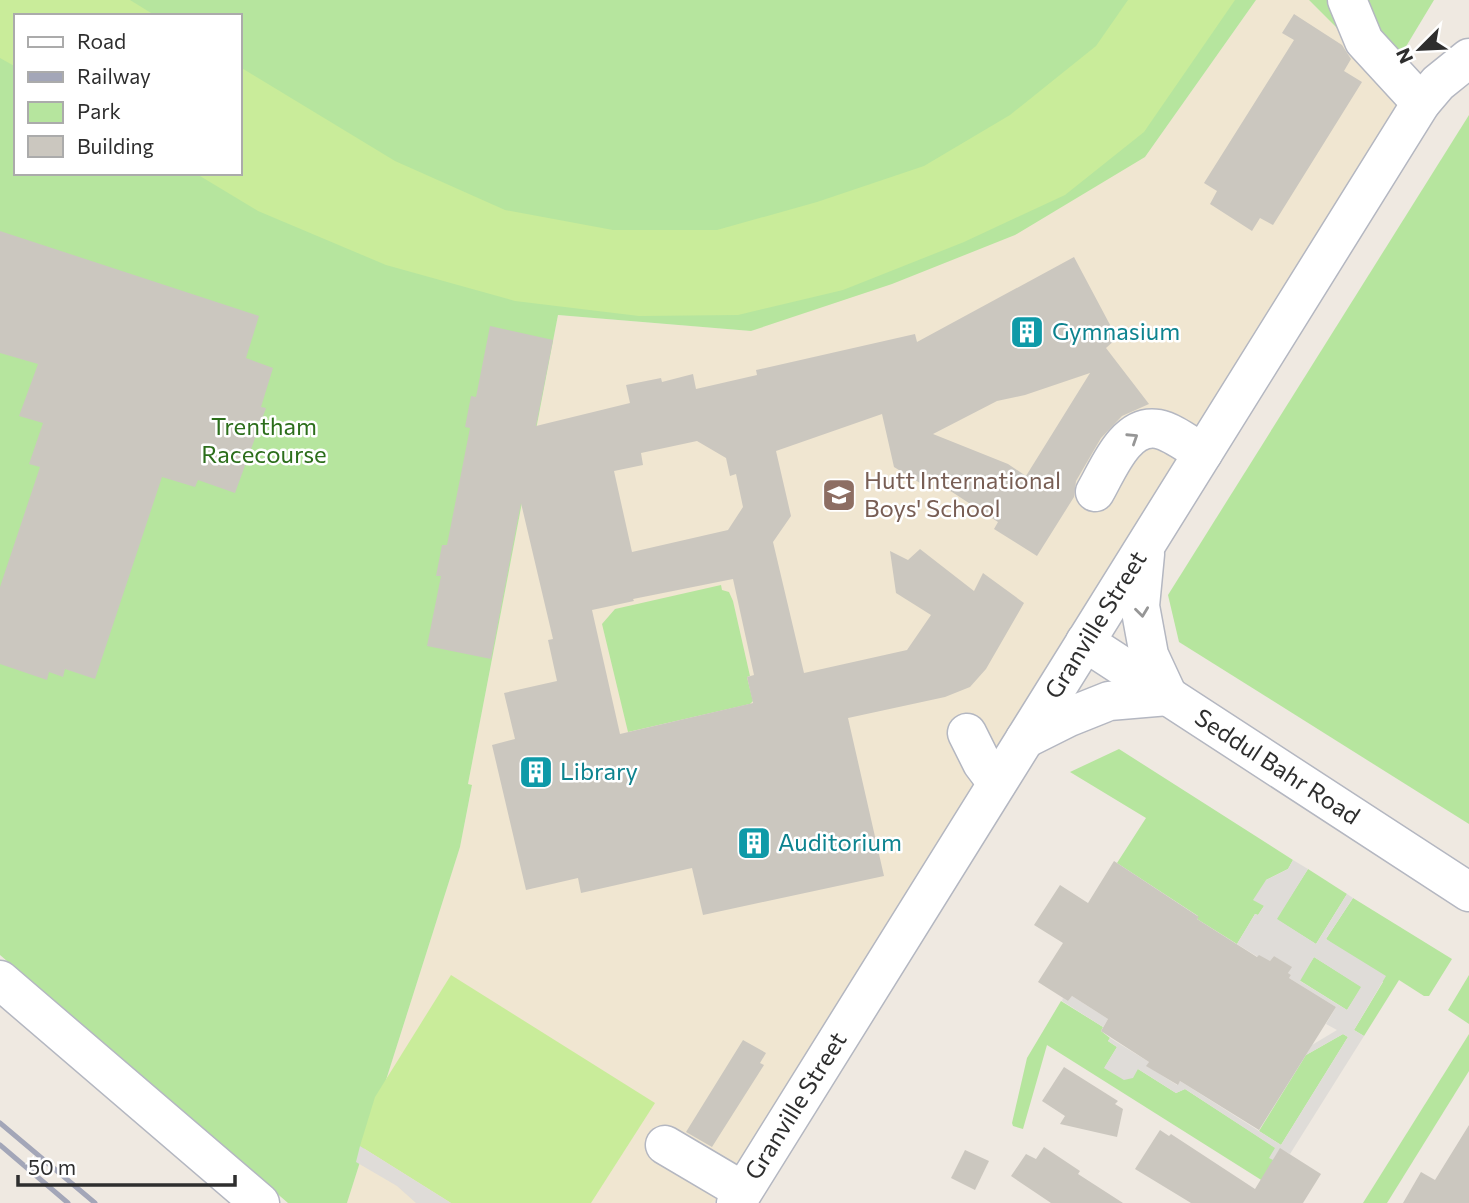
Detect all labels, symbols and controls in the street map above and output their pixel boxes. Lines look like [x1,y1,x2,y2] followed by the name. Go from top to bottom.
[14,14,242,175] legend
[1385,14,1455,84] north arrow
[77,28,126,53] text: Road
[1391,45,1417,67] text: N
[77,63,151,88] text: Railway
[77,98,121,123] text: Park
[77,133,154,158] text: Building
[1008,313,1046,351] building icon: Gymnasium
[1052,316,1180,345] place label: Gymnasium
[201,411,327,468] park label: Trentham Racecourse
[1125,433,1138,446] one-way arrow
[864,465,1061,522] place label: Hutt International Boys' School
[820,476,858,514] school or university icon: Hutt International Boys' School
[1038,545,1152,703] street label: Granville Street
[1134,606,1149,618] one-way arrow
[1190,702,1366,830] street label: Seddul Bahr Road
[517,753,555,791] building icon: Library
[560,756,638,785] place label: Library
[735,824,773,862] building icon: Auditorium
[778,827,902,856] place label: Auditorium
[738,1026,852,1184] street label: Granville Street
[18,1144,234,1188] scale bar
[28,1154,76,1179] text: 50 m

